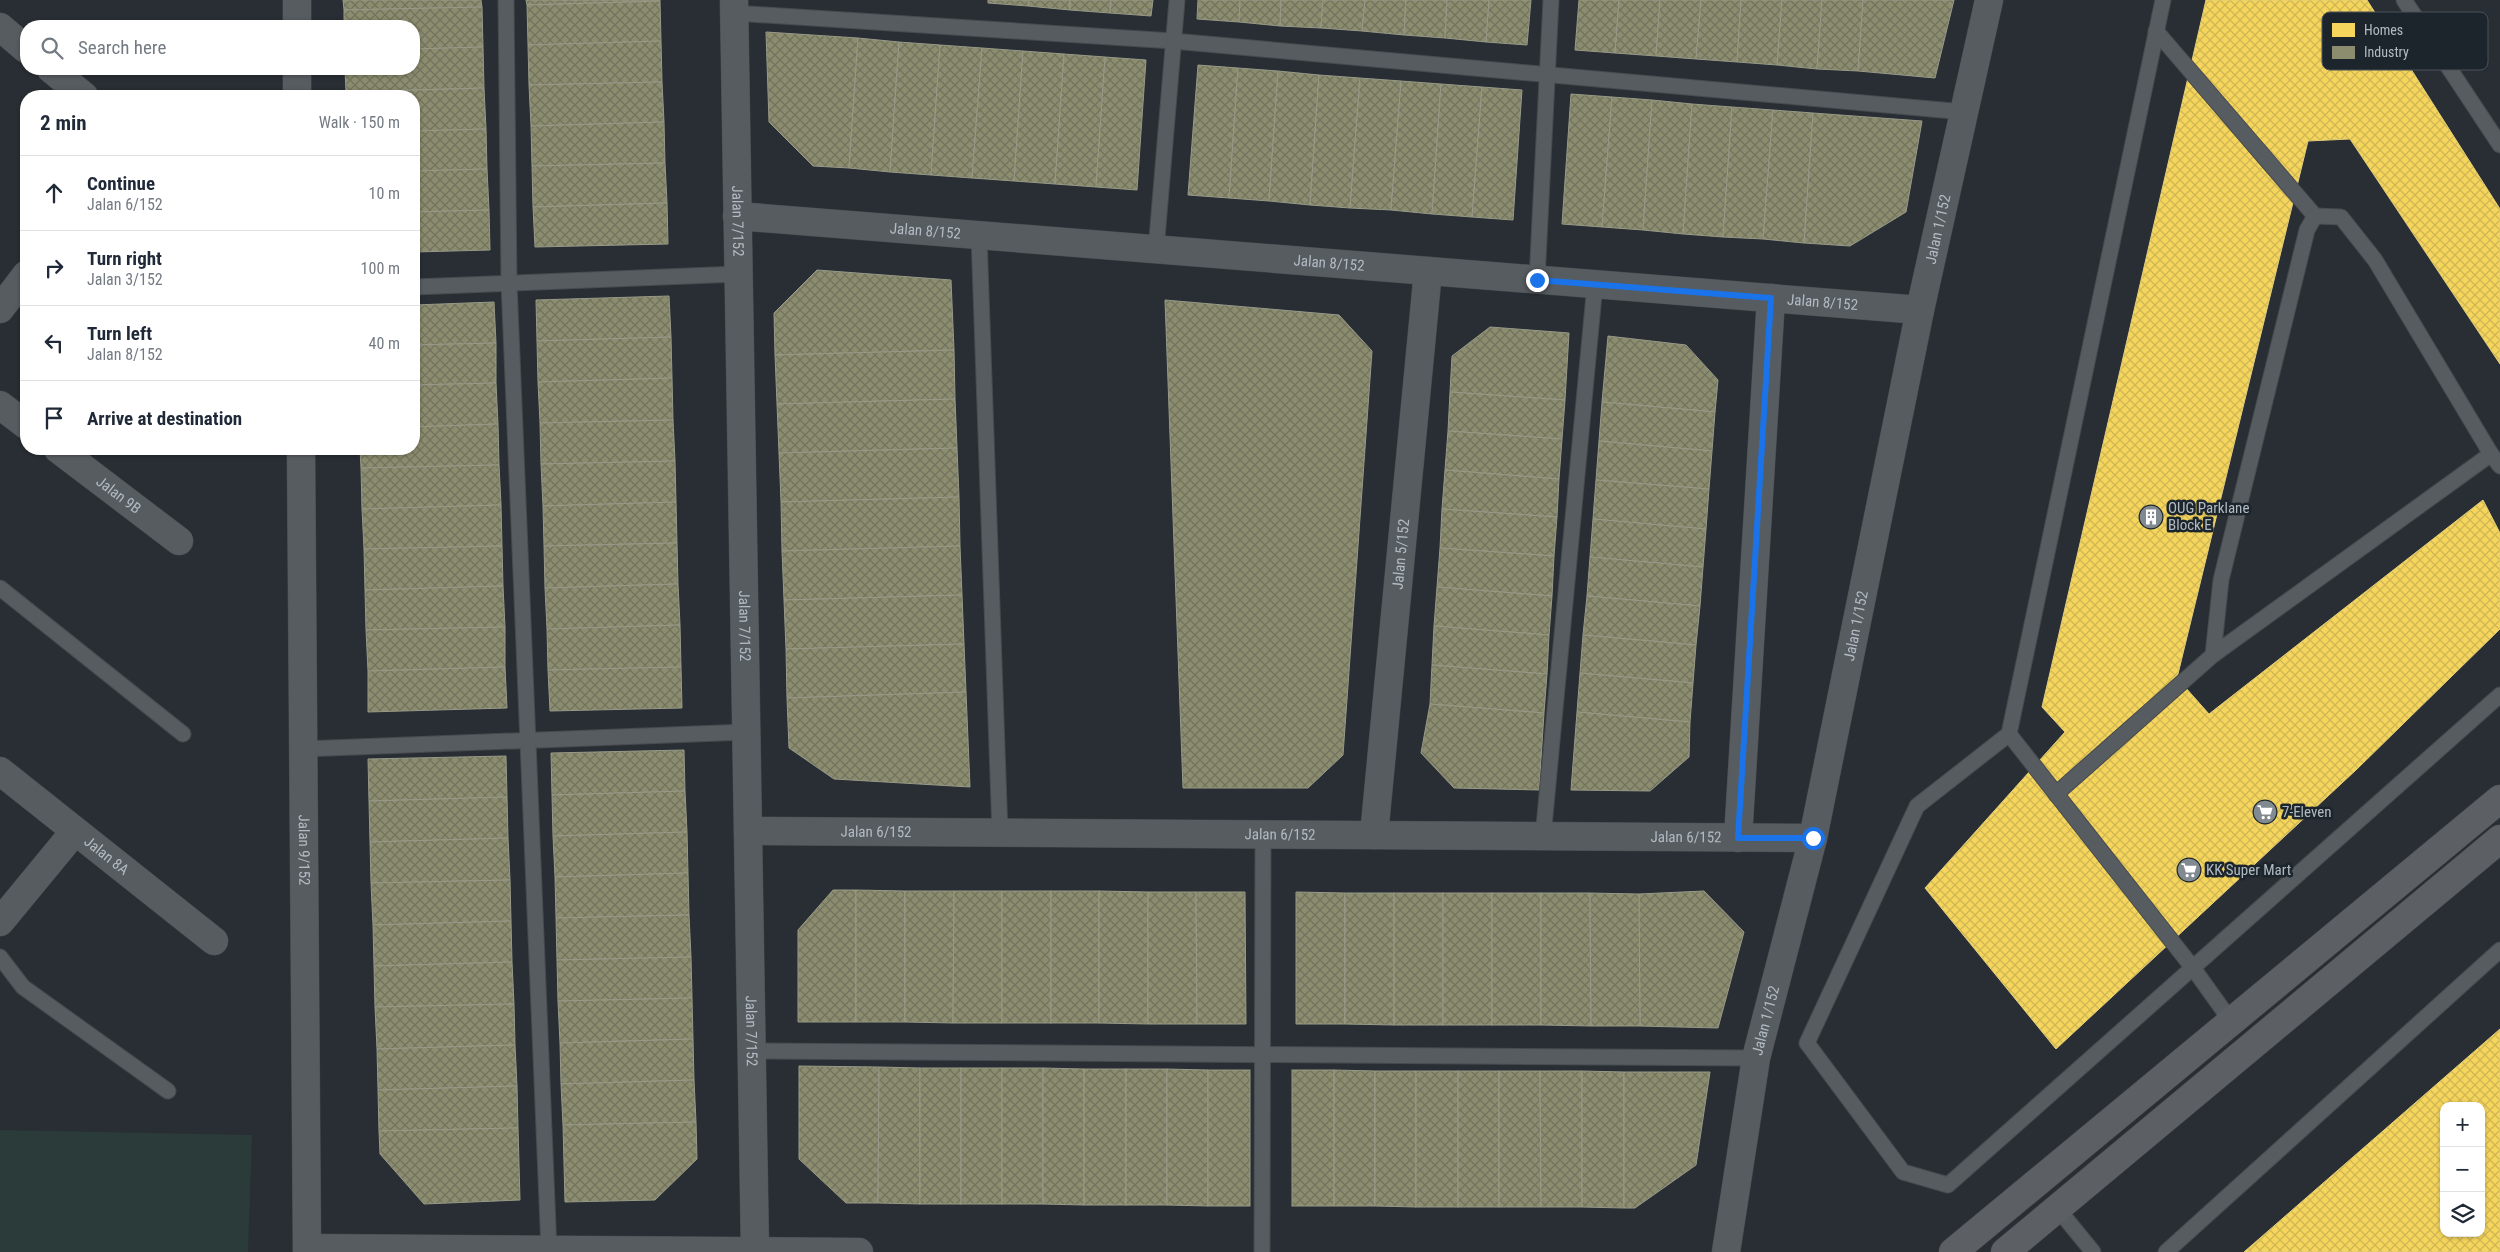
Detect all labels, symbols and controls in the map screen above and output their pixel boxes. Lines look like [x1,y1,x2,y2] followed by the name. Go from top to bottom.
[2322,12,2488,70] legend
[20,20,420,75] search box
[2364,22,2403,38] text: Homes
[38,34,66,62] icon: search
[78,36,166,59] text: Search here
[2364,44,2409,60] text: Industry
[40,111,87,135] text: 2 min
[319,113,400,132] text: Walk · 150 m
[87,172,155,195] text: Continue
[40,179,68,207] icon: ahead
[368,184,400,203] text: 10 m
[728,185,747,257] street label: Jalan 7/152
[1921,193,1954,266] street label: Jalan 1/152
[87,195,163,214] text: Jalan 6/152
[889,219,962,243] street label: Jalan 8/152
[87,247,162,270] text: Turn right
[1293,251,1365,275] street label: Jalan 8/152
[40,254,68,282] icon: right
[361,259,400,278] text: 100 m
[1526,269,1549,292] route end
[87,270,163,289] text: Jalan 3/152
[1786,290,1859,314] street label: Jalan 8/152
[87,322,152,345] text: Turn left
[40,329,68,357] icon: left
[368,334,400,353] text: 40 m
[87,345,163,364] text: Jalan 8/152
[40,404,68,432] icon: arrive
[87,407,242,430] text: Arrive at destination
[93,472,144,518] street label: Jalan 9B
[2168,499,2249,534] place label: OUG Parklane Block E
[2138,504,2164,530] building icon: OUG Parklane Block E
[1389,518,1413,590] street label: Jalan 5/152
[1840,589,1872,662] street label: Jalan 1/152
[735,590,754,662] street label: Jalan 7/152
[2252,799,2278,825] supermarket icon: 7-Eleven
[2282,803,2332,821] place label: 7-Eleven
[295,814,313,886] street label: Jalan 9/152
[840,823,912,841] street label: Jalan 6/152
[1244,825,1316,844] street label: Jalan 6/152
[1802,827,1825,850] route start
[1650,828,1722,846] street label: Jalan 6/152
[81,832,133,879] street label: Jalan 8A
[2176,857,2202,883] supermarket icon: KK Super Mart
[2206,861,2291,879] place label: KK Super Mart
[1748,984,1783,1057] street label: Jalan 1/152
[742,995,761,1067] street label: Jalan 7/152
[2440,1102,2485,1237] map controls
[2440,1102,2485,1147] button: +
[2440,1147,2485,1192] button: −
[2440,1192,2485,1237] button: layers

